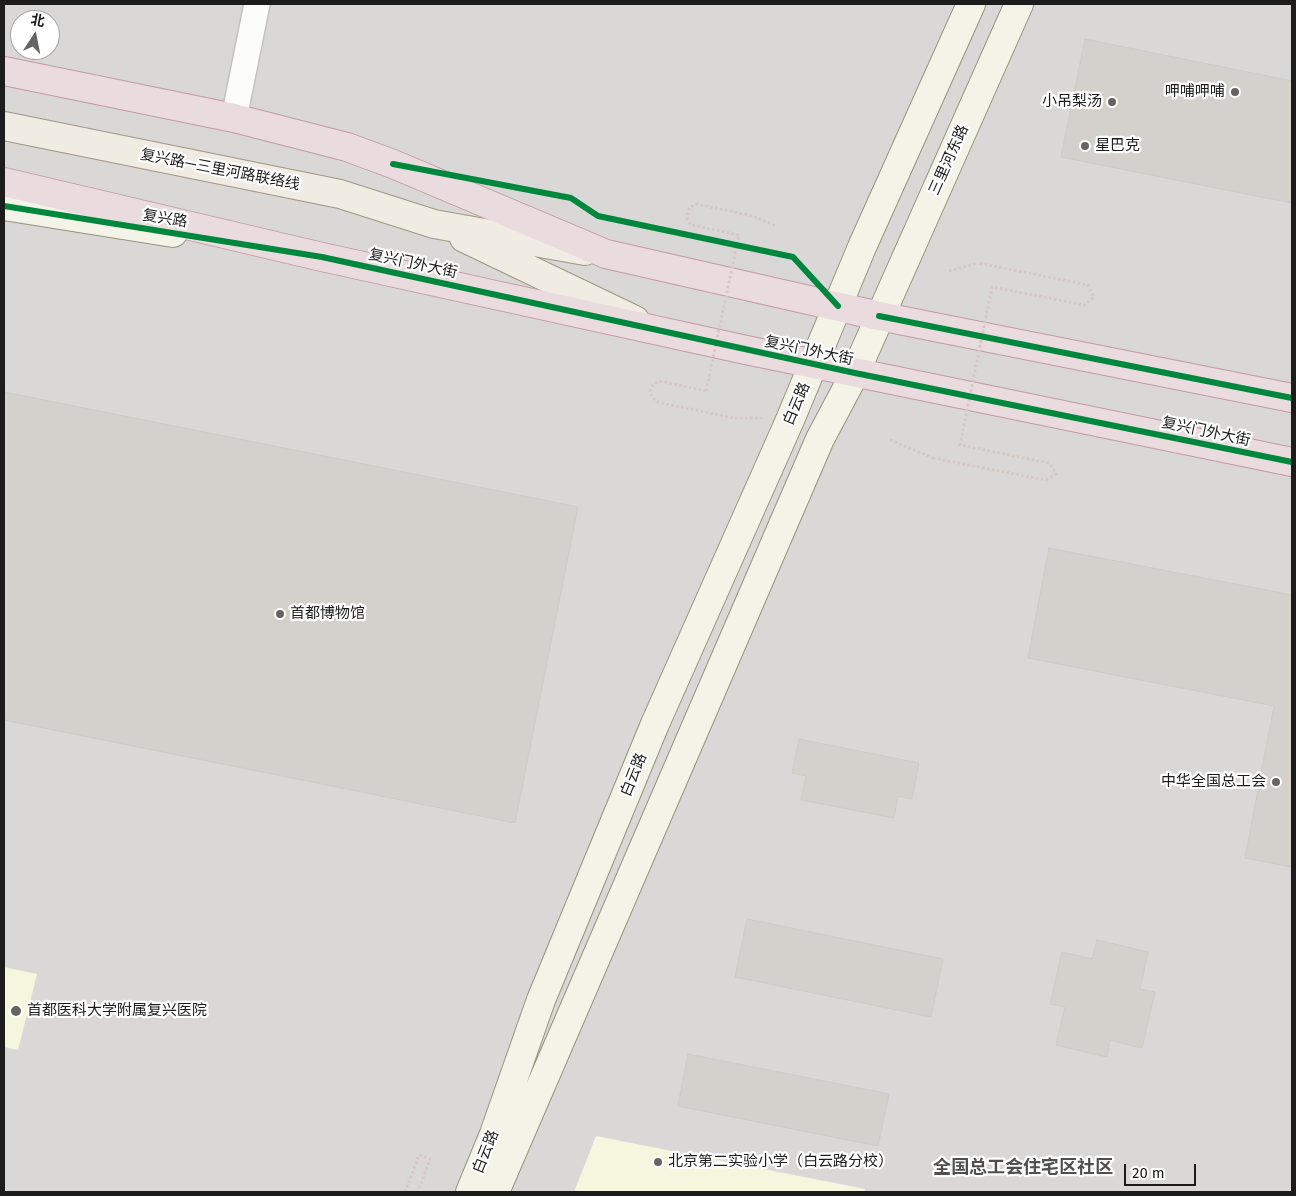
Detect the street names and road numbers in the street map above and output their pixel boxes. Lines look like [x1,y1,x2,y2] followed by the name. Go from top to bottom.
[926,122,972,198] street label: 三里河东路
[139,146,301,194] street label: 复兴路—三里河路联络线
[141,207,189,231] street label: 复兴路
[367,246,459,282] street label: 复兴门外大街
[763,333,855,369] street label: 复兴门外大街
[780,380,814,428] street label: 白云路
[1160,414,1252,450] street label: 复兴门外大街
[617,751,651,799] street label: 白云路
[469,1128,503,1176] street label: 白云路

